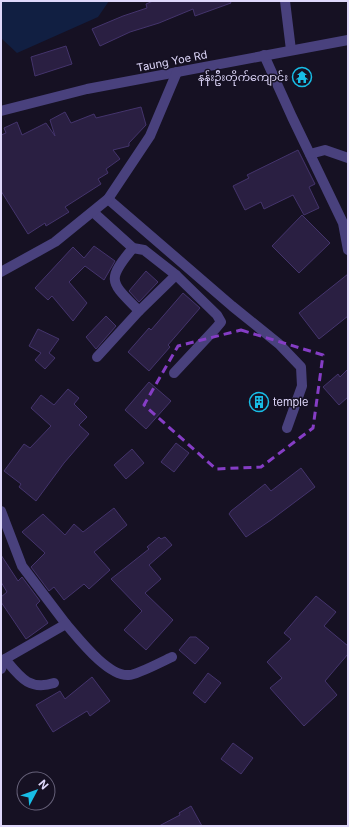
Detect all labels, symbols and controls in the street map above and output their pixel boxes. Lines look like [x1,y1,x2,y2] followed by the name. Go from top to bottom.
[135,47,209,75] street label: Taung Yoe Rd
[291,66,313,88] temple icon: နန်းဦးတိုက်ကျောင်း
[198,70,288,86] place label: နန်းဦးတိုက်ကျောင်း
[248,391,270,413] building icon: temple
[273,395,308,409] place label: temple
[16,771,56,811] north arrow
[36,777,52,792] text: N

